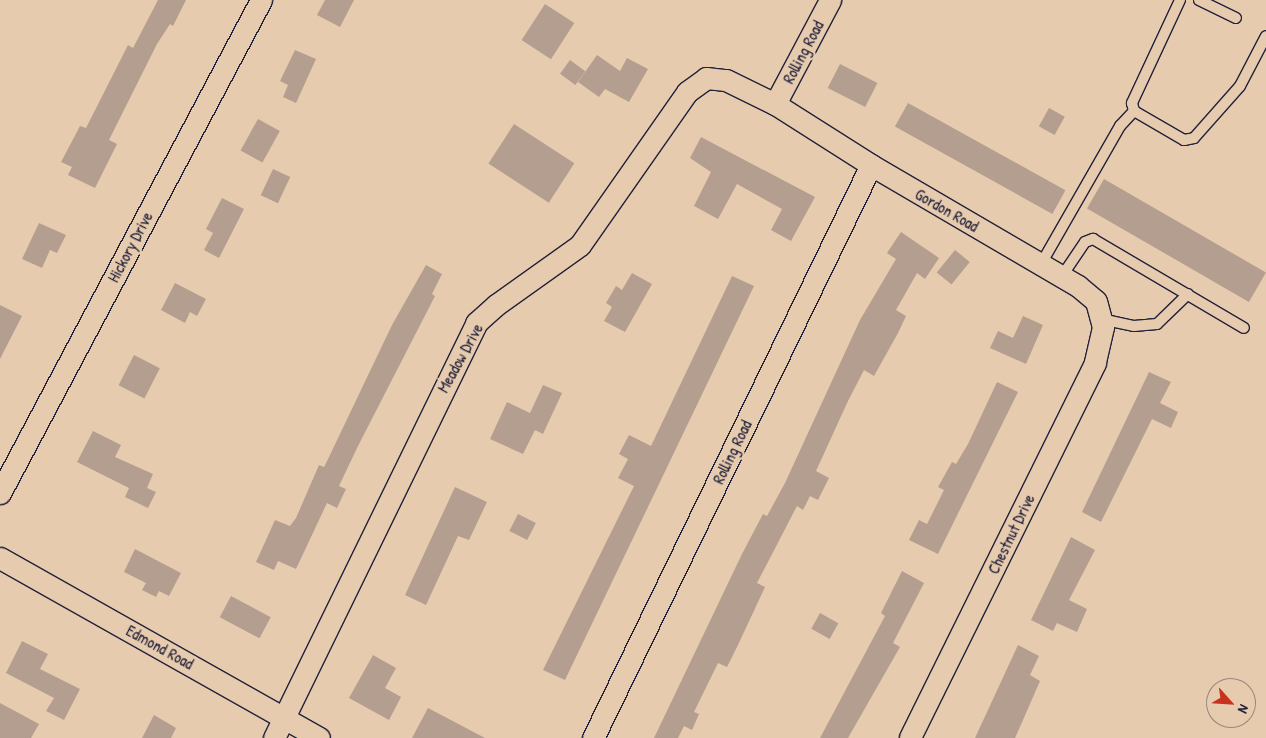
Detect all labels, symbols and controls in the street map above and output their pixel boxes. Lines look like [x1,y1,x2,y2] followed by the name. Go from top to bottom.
[778,17,828,87] street label: Rolling Road
[912,184,982,236] street label: Gordon Road
[103,208,157,286] street label: Hickory Drive
[433,320,487,396] street label: Meadow Drive
[708,417,756,487] street label: Rolling Road
[983,491,1039,577] street label: Chestnut Drive
[123,621,197,673] street label: Edmond Road
[1206,678,1256,728] north arrow
[1234,702,1254,717] text: N

